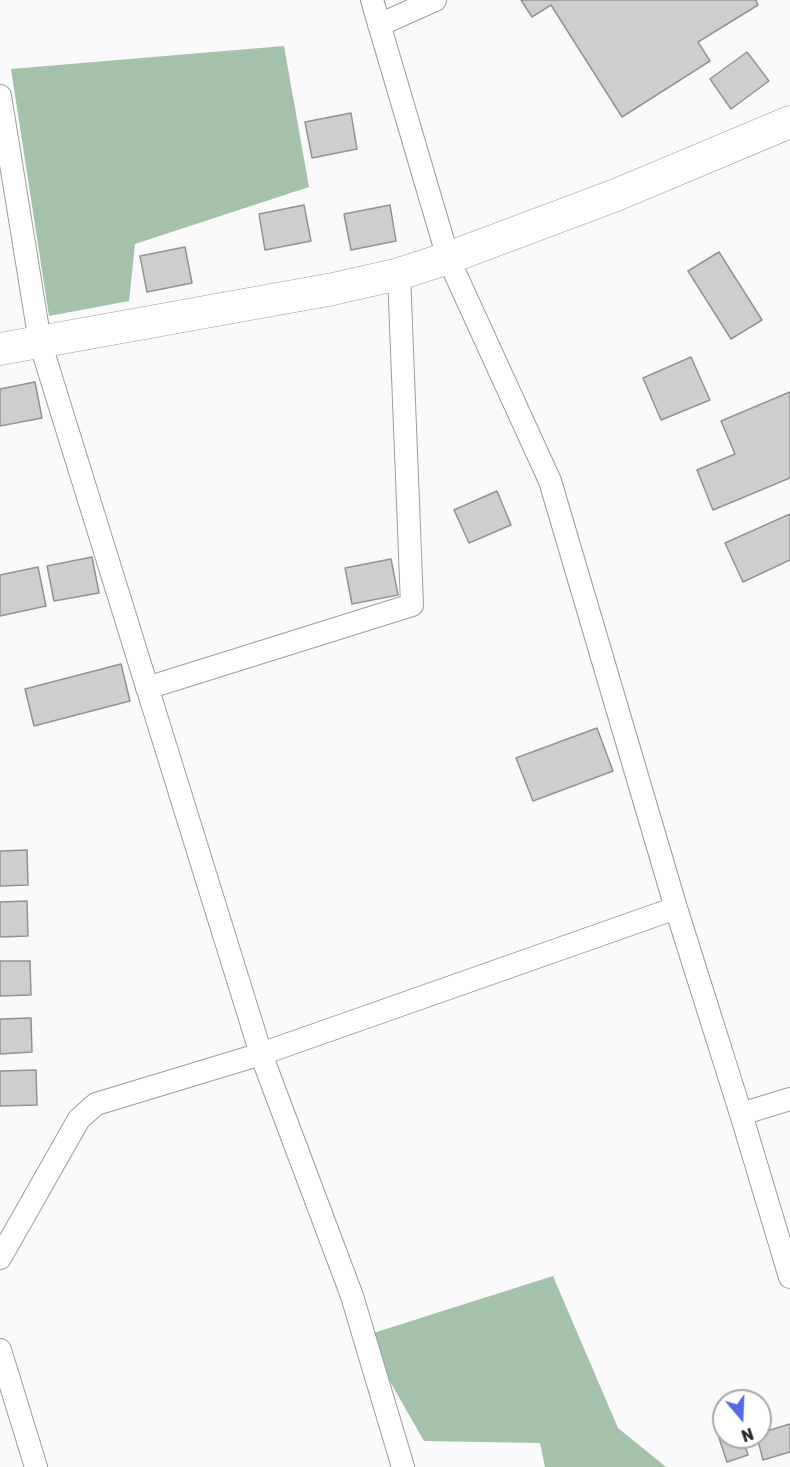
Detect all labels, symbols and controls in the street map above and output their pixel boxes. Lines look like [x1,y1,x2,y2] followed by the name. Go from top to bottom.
[712,1389,772,1449] north arrow
[739,1424,756,1445] text: N

